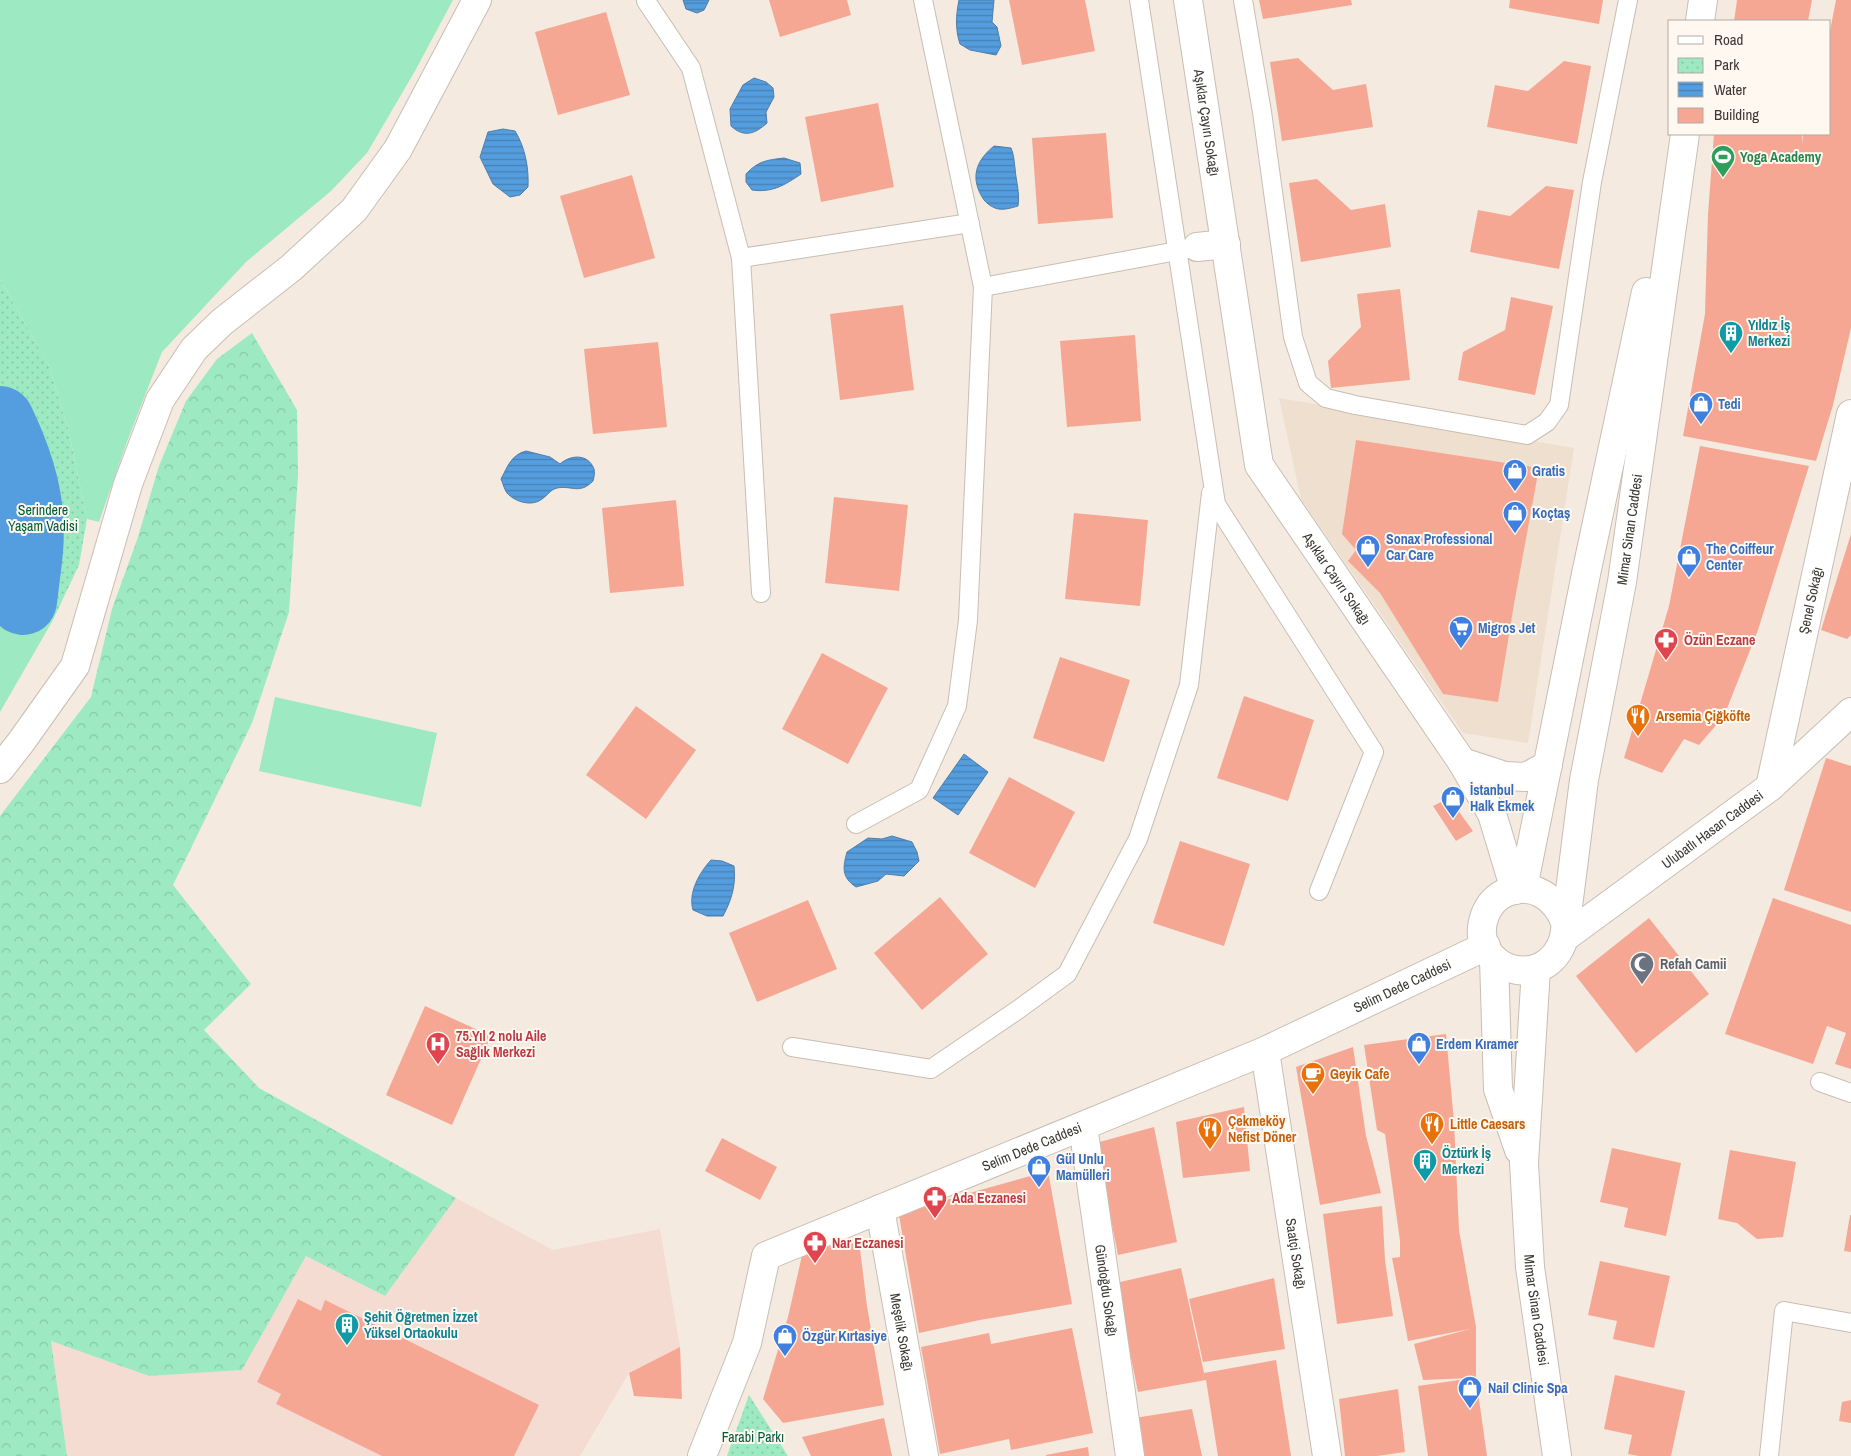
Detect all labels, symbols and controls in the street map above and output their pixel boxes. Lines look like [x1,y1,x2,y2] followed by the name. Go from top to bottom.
[1668,20,1831,135] legend
[1714,29,1743,50] text: Road
[1714,54,1740,75] text: Park
[1190,67,1224,177] street label: Aşıklar Çayırı Sokağı
[1714,79,1746,100] text: Water
[1714,104,1759,125] text: Building
[1710,144,1736,178] sports icon: Yoga Academy
[1740,148,1822,166] place label: Yoga Academy
[1748,316,1790,350] place label: Yıldız İş Merkezi
[1718,320,1744,354] building icon: Yıldız İş Merkezi
[1688,391,1714,425] shop icon: Tedi
[1718,395,1741,413] place label: Tedi
[1502,458,1528,492] shop icon: Gratis
[1532,462,1565,480] place label: Gratis
[1613,473,1646,586] street label: Mimar Sinan Caddesi
[1502,500,1528,534] shop icon: Koçtaş
[8,501,78,535] park label: Serindere Yaşam Vadisi
[1532,504,1570,522] place label: Koçtaş
[1298,528,1375,628] street label: Aşıklar Çayırı Sokağı
[1386,530,1493,564] place label: Sonax Professional Car Care
[1355,534,1381,568] shop icon: Sonax Professional Car Care
[1706,540,1774,574] place label: The Coiffeur Center
[1676,544,1702,578] shop icon: The Coiffeur Center
[1794,565,1827,636] street label: Şenel Sokağı
[1448,615,1474,649] supermarket icon: Migros Jet
[1478,619,1536,637] place label: Migros Jet
[1653,627,1679,661] pharmacy icon: Özün Eczane
[1684,631,1755,649] place label: Özün Eczane
[1625,703,1651,737] restaurant icon: Arsemia Çiğköfte
[1656,707,1750,725] place label: Arsemia Çiğköfte
[1470,781,1535,815] place label: İstanbul Halk Ekmek
[1440,785,1466,819] shop icon: İstanbul Halk Ekmek
[1658,786,1767,872] street label: Ulubatlı Hasan Caddesi
[1629,951,1655,985] mosque icon: Refah Camii
[1350,955,1454,1017] street label: Selim Dede Caddesi
[1660,955,1726,973] place label: Refah Camii
[456,1027,546,1061] place label: 75.Yıl 2 nolu Aile Sağlık Merkezi
[425,1031,451,1065] hospital icon: 75.Yıl 2 nolu Aile Sağlık Merkezi
[1406,1031,1432,1065] shop icon: Erdem Kıramer
[1436,1035,1519,1053] place label: Erdem Kıramer
[1300,1061,1326,1095] cafe icon: Geyik Cafe
[1330,1065,1389,1083] place label: Geyik Cafe
[1419,1111,1445,1145] restaurant icon: Little Caesars
[1228,1112,1297,1146] place label: Çekmeköy Nefist Döner
[1450,1115,1525,1133] place label: Little Caesars
[1197,1116,1223,1150] restaurant icon: Çekmeköy Nefist Döner
[979,1118,1084,1175] street label: Selim Dede Caddesi
[1442,1144,1491,1178] place label: Öztürk İş Merkezi
[1412,1148,1438,1182] building icon: Öztürk İş Merkezi
[1056,1150,1110,1184] place label: Gül Unlu Mamülleri
[1026,1154,1052,1188] shop icon: Gül Unlu Mamülleri
[922,1185,948,1219] pharmacy icon: Ada Eczanesi
[952,1189,1026,1207] place label: Ada Eczanesi
[1282,1217,1310,1290] street label: Saatçi Sokağı
[802,1230,828,1264] pharmacy icon: Nar Eczanesi
[832,1234,903,1252] place label: Nar Eczanesi
[1091,1243,1122,1337] street label: Gündoğdu Sokağı
[1520,1254,1553,1367] street label: Mimar Sinan Caddesi
[886,1292,918,1372] street label: Meşelik Sokağı
[364,1308,478,1342] place label: Şehit Öğretmen İzzet Yüksel Ortaokulu
[334,1312,360,1346] building icon: Şehit Öğretmen İzzet Yüksel Ortaokulu
[772,1323,798,1357] shop icon: Özgür Kırtasiye
[802,1327,887,1345] place label: Özgür Kırtasiye
[1457,1375,1483,1409] shop icon: Nail Clinic Spa
[1488,1379,1568,1397] place label: Nail Clinic Spa
[722,1428,784,1446] park label: Farabi Parkı

